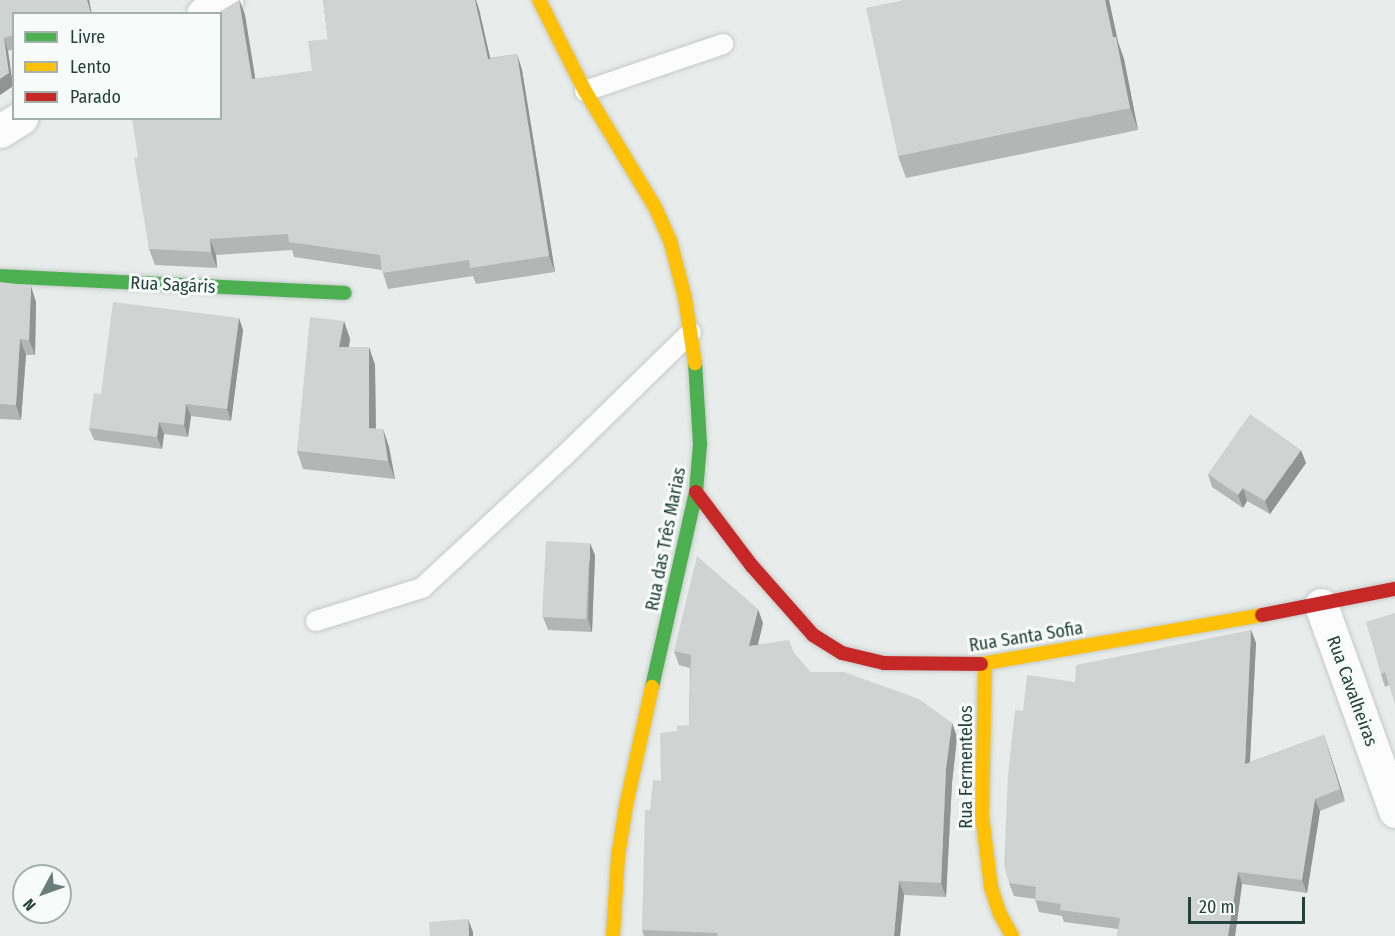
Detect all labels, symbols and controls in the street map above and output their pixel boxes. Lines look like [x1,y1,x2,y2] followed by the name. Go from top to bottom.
[12,12,222,120] legend
[70,26,105,48] text: Livre
[70,56,111,78] text: Lento
[70,86,121,108] text: Parado
[130,272,216,298] street label: Rua Sagáris
[641,465,691,613] street label: Rua das Três Marias
[968,617,1084,657] street label: Rua Santa Sofia
[1322,633,1382,749] street label: Rua Cavalheiras
[955,705,977,829] street label: Rua Fermentelos
[12,864,72,924] north arrow
[1191,885,1308,923] scale bar
[19,895,40,915] text: N
[1199,896,1234,918] text: 20 m

